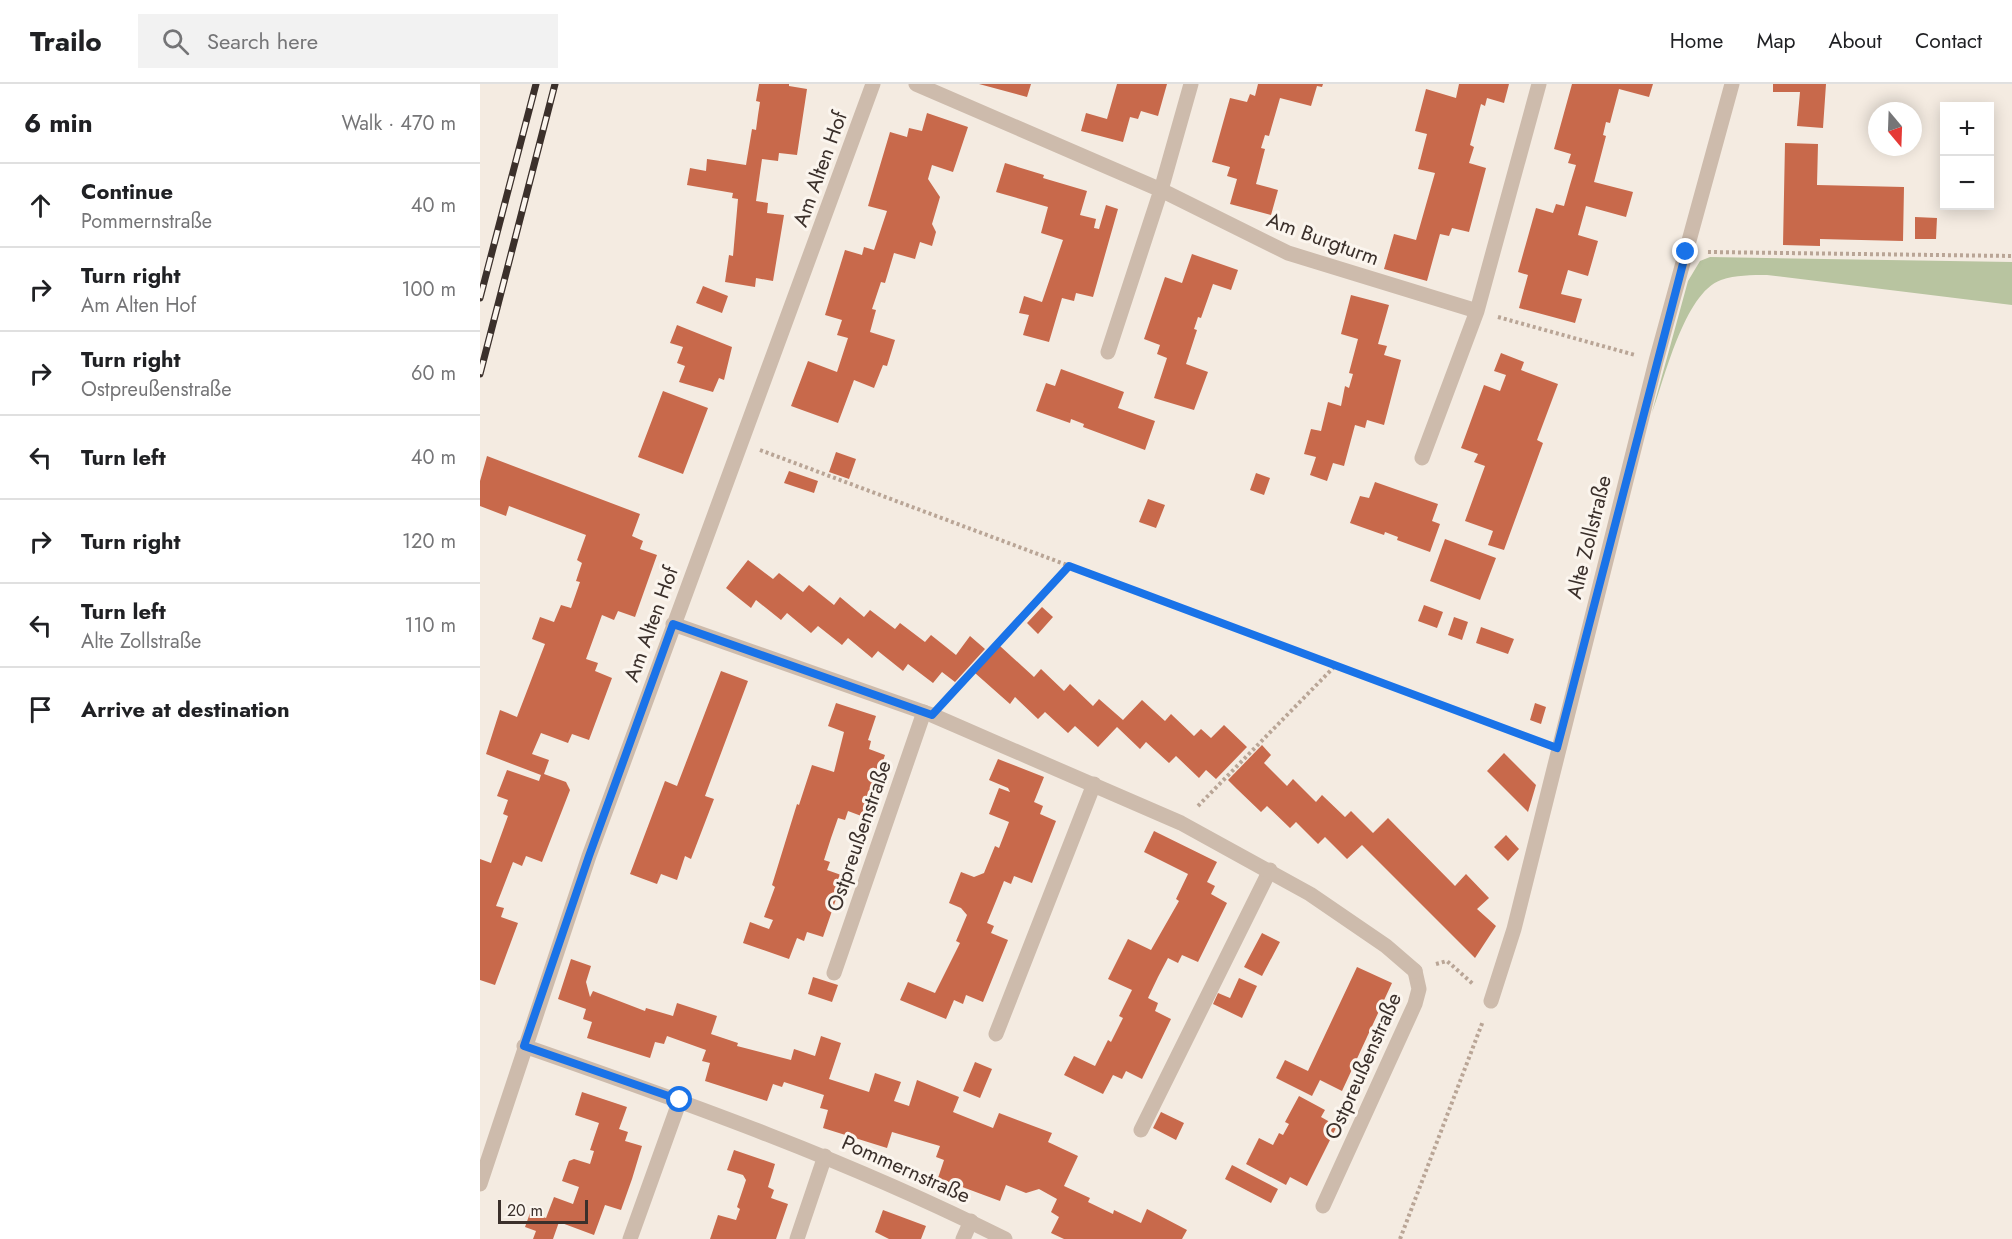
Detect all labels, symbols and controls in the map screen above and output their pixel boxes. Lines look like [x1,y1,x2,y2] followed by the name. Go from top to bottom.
[138,14,558,68] search box
[30,21,102,62] text: Trailo
[159,25,192,58] icon: search
[207,25,318,57] text: Search here
[1670,26,1723,56] text: Home
[1756,26,1796,56] text: Map
[1829,26,1882,56] text: About
[1915,26,1982,56] text: Contact
[1868,102,1922,156] north arrow
[1940,102,1994,210] map controls
[1940,102,1994,156] button: +
[24,104,93,142] text: 6 min
[785,106,855,231] street label: Am Alten Hof
[341,109,456,138] text: Walk · 470 m
[1940,156,1994,210] button: −
[81,175,173,207] text: Continue
[24,189,57,222] icon: ahead
[411,191,456,220] text: 40 m
[1263,205,1383,273] street label: Am Burgturm
[81,207,212,236] text: Pommernstraße
[1672,238,1698,264] route end
[81,259,181,291] text: Turn right
[24,273,57,306] icon: right
[401,275,456,304] text: 100 m
[81,291,196,320] text: Am Alten Hof
[81,343,181,375] text: Turn right
[24,357,57,390] icon: right
[411,359,456,388] text: 60 m
[81,375,231,404] text: Ostpreußenstraße
[24,441,57,474] icon: left
[81,441,166,473] text: Turn left
[411,443,456,472] text: 40 m
[1559,472,1619,602] street label: Alte Zollstraße
[24,525,57,558] icon: right
[81,525,181,557] text: Turn right
[402,527,456,556] text: 120 m
[616,561,686,686] street label: Am Alten Hof
[81,595,166,627] text: Turn left
[24,609,57,642] icon: left
[404,611,456,640] text: 110 m
[81,627,201,656] text: Alte Zollstraße
[24,693,57,726] icon: arrive
[81,693,290,725] text: Arrive at destination
[819,756,899,916] street label: Ostpreußenstraße
[1317,988,1409,1144] street label: Ostpreußenstraße
[666,1086,692,1112] route start
[837,1127,975,1211] street label: Pommernstraße
[498,1197,588,1224] scale bar
[507,1199,543,1222] text: 20 m

